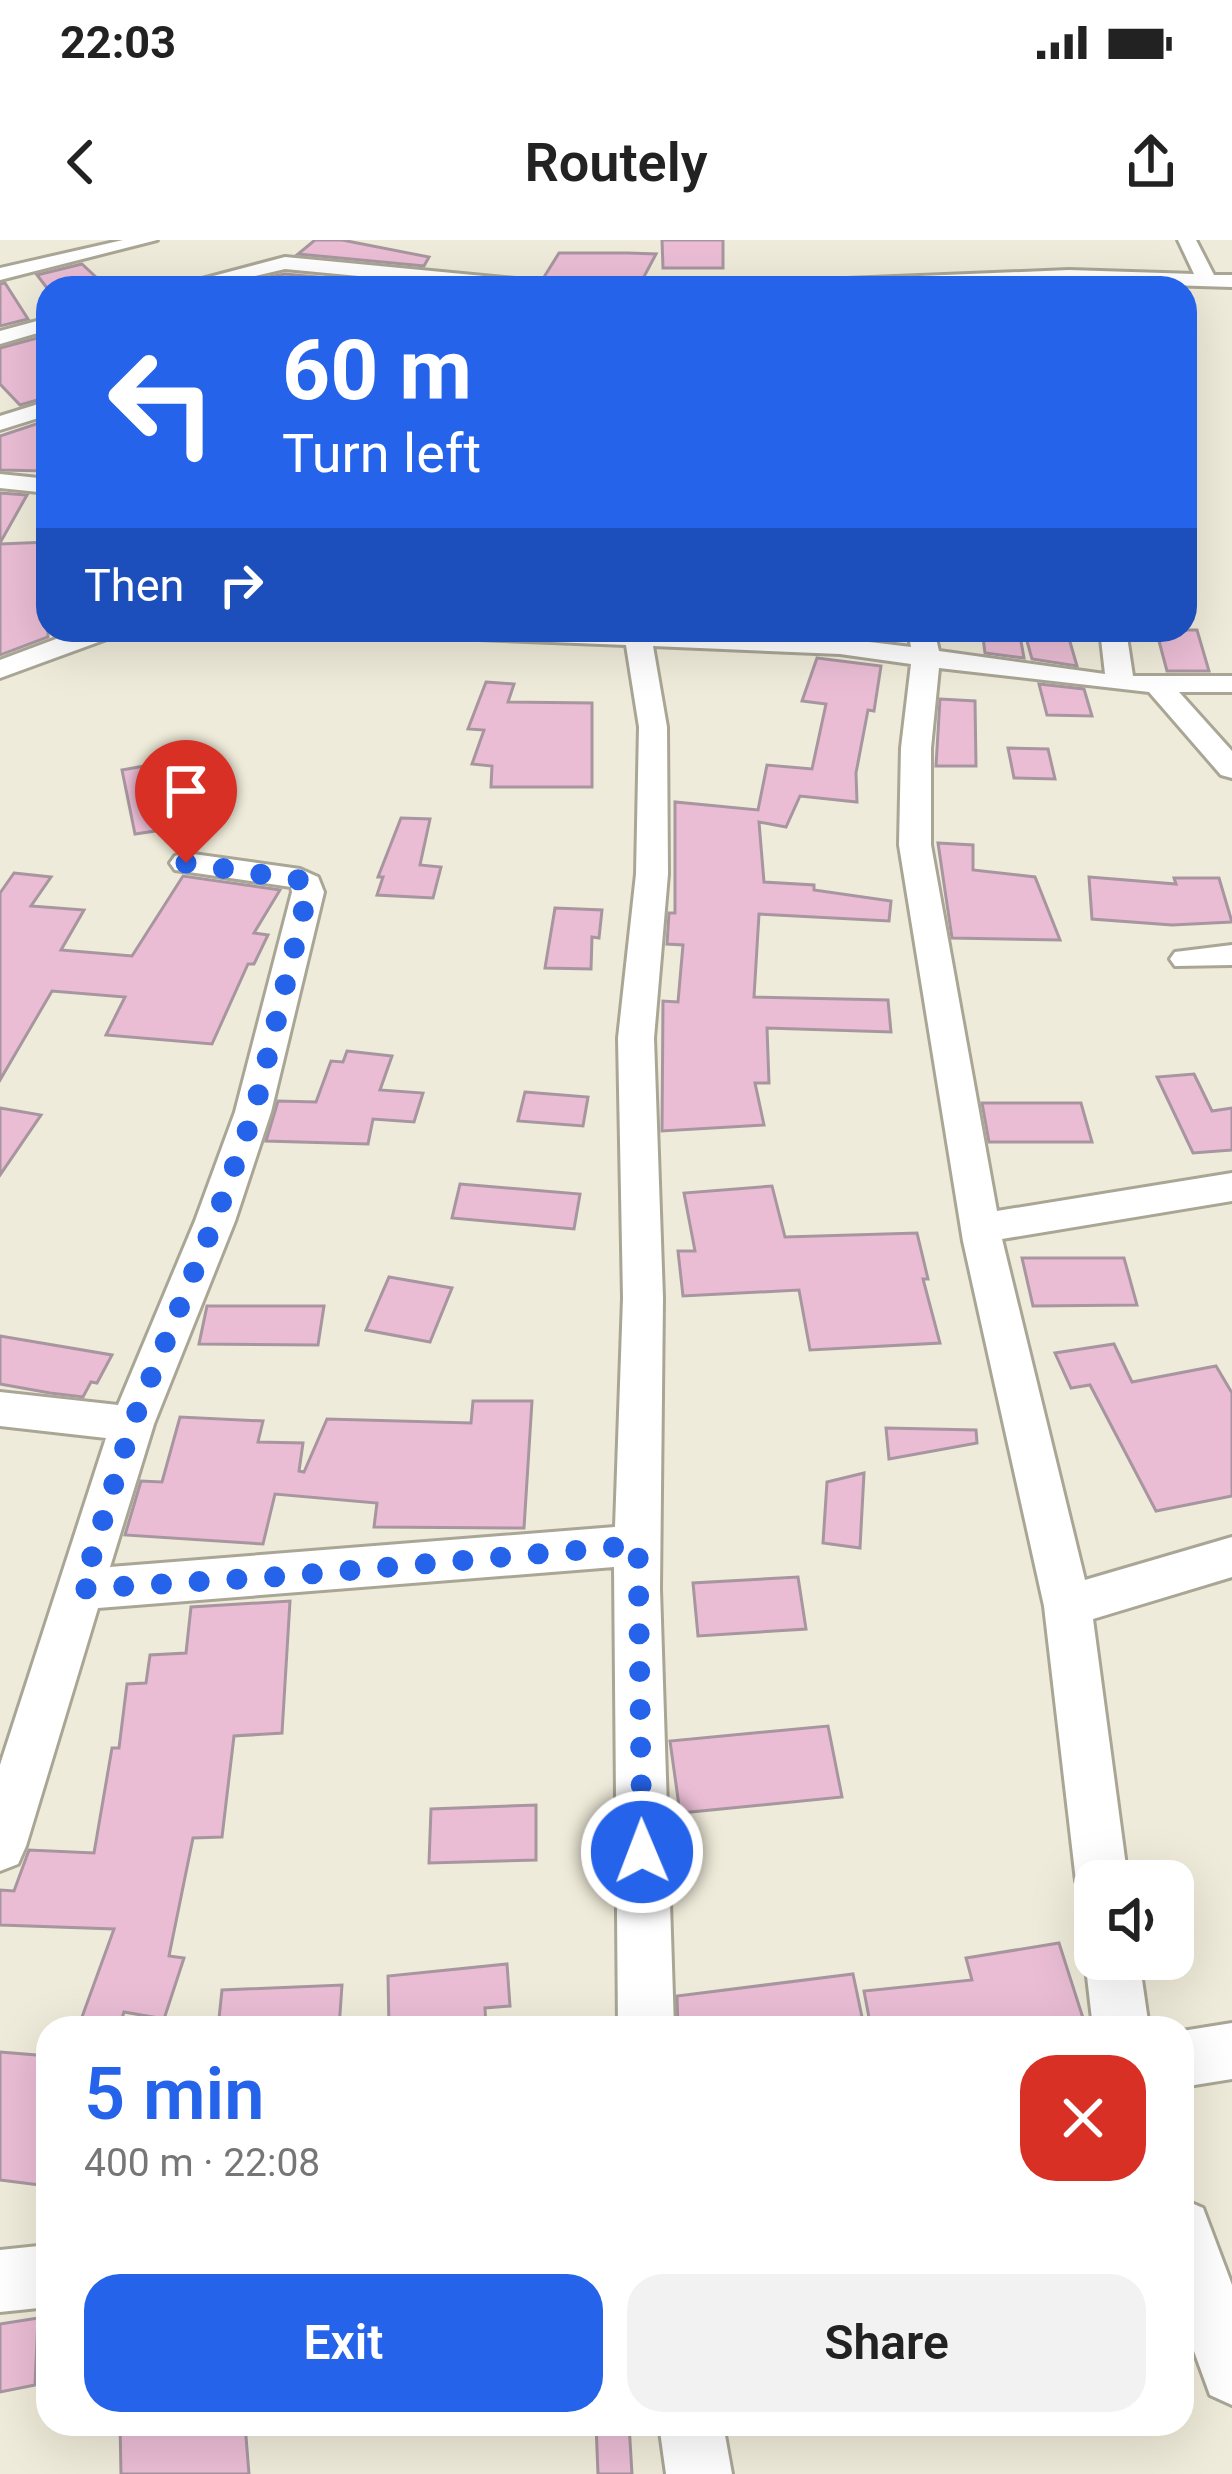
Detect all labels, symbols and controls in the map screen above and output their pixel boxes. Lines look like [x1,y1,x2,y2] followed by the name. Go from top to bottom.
[60,16,176,69] text: 22:03
[48,129,114,195] icon: back
[1118,129,1184,195] icon: share
[524,131,708,194] text: Routely
[282,321,472,420] text: 60 m
[84,324,240,480] icon: left
[282,422,481,485] text: Turn left
[208,552,274,618] icon: right
[84,559,184,612] text: Then
[135,740,237,863] pin
[153,758,219,824] icon: arrive
[579,1789,705,1915] position arrow
[1074,1860,1194,1980] map controls
[1074,1860,1194,1980] button: sound
[84,2052,265,2137] text: 5 min
[1020,2055,1146,2181] button: close
[84,2140,320,2186] text: 400 m · 22:08
[84,2274,603,2412] button: Exit
[627,2274,1146,2412] button: Share

